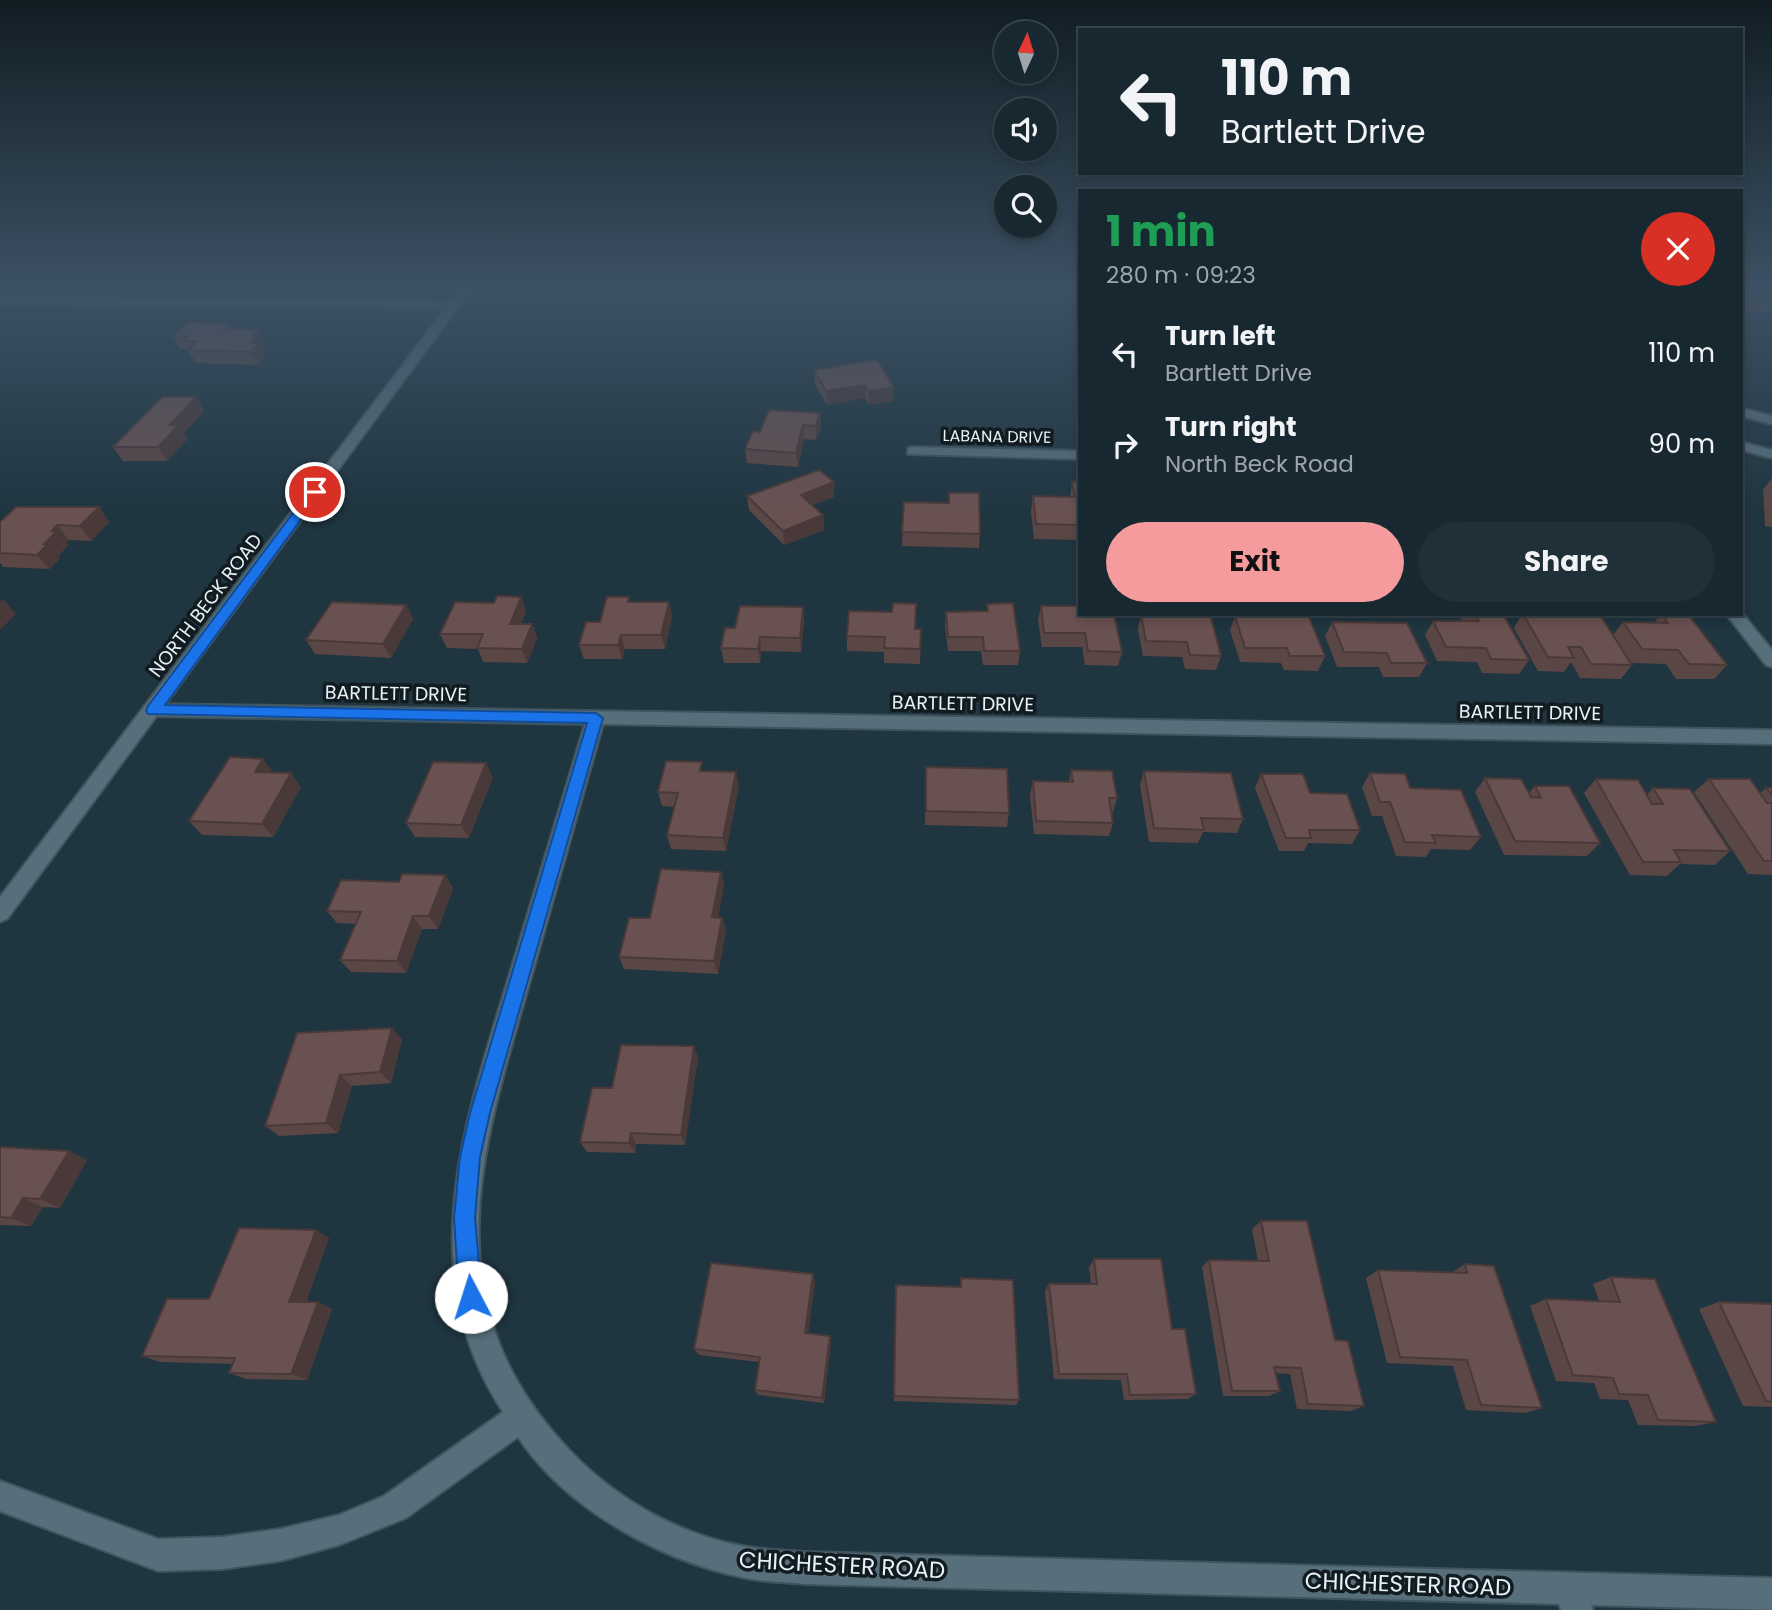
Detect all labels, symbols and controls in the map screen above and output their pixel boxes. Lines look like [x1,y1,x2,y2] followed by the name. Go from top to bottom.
[994,21,1057,84] north arrow
[994,21,1057,238] map controls
[1221,44,1352,112] text: 110 m
[1106,56,1197,147] icon: left
[994,98,1057,161] button: sound
[1221,109,1426,154] text: Bartlett Drive
[994,175,1057,238] button: search
[1106,202,1216,261] text: 1 min
[1641,212,1715,286] button: close
[1106,259,1256,291] text: 280 m · 09:23
[1165,318,1276,354] text: Turn left
[1106,335,1144,373] icon: left
[1648,335,1715,371] text: 110 m
[1165,357,1312,389] text: Bartlett Drive
[1165,409,1297,445] text: Turn right
[943,424,1051,449] street label: LABANA DRIVE
[1106,426,1144,464] icon: right
[1649,426,1715,462] text: 90 m
[1165,448,1354,480] text: North Beck Road
[285,462,345,522] pin
[296,473,334,511] icon: arrive
[1106,522,1404,602] button: Exit
[1418,522,1715,602] button: Share
[142,528,268,683] street label: NORTH BECK ROAD
[325,679,467,708] street label: BARTLETT DRIVE
[892,689,1034,718] street label: BARTLETT DRIVE
[1459,698,1601,727] street label: BARTLETT DRIVE
[434,1260,508,1334] position arrow
[738,1544,946,1586] street label: CHICHESTER ROAD
[1304,1564,1512,1604] street label: CHICHESTER ROAD

